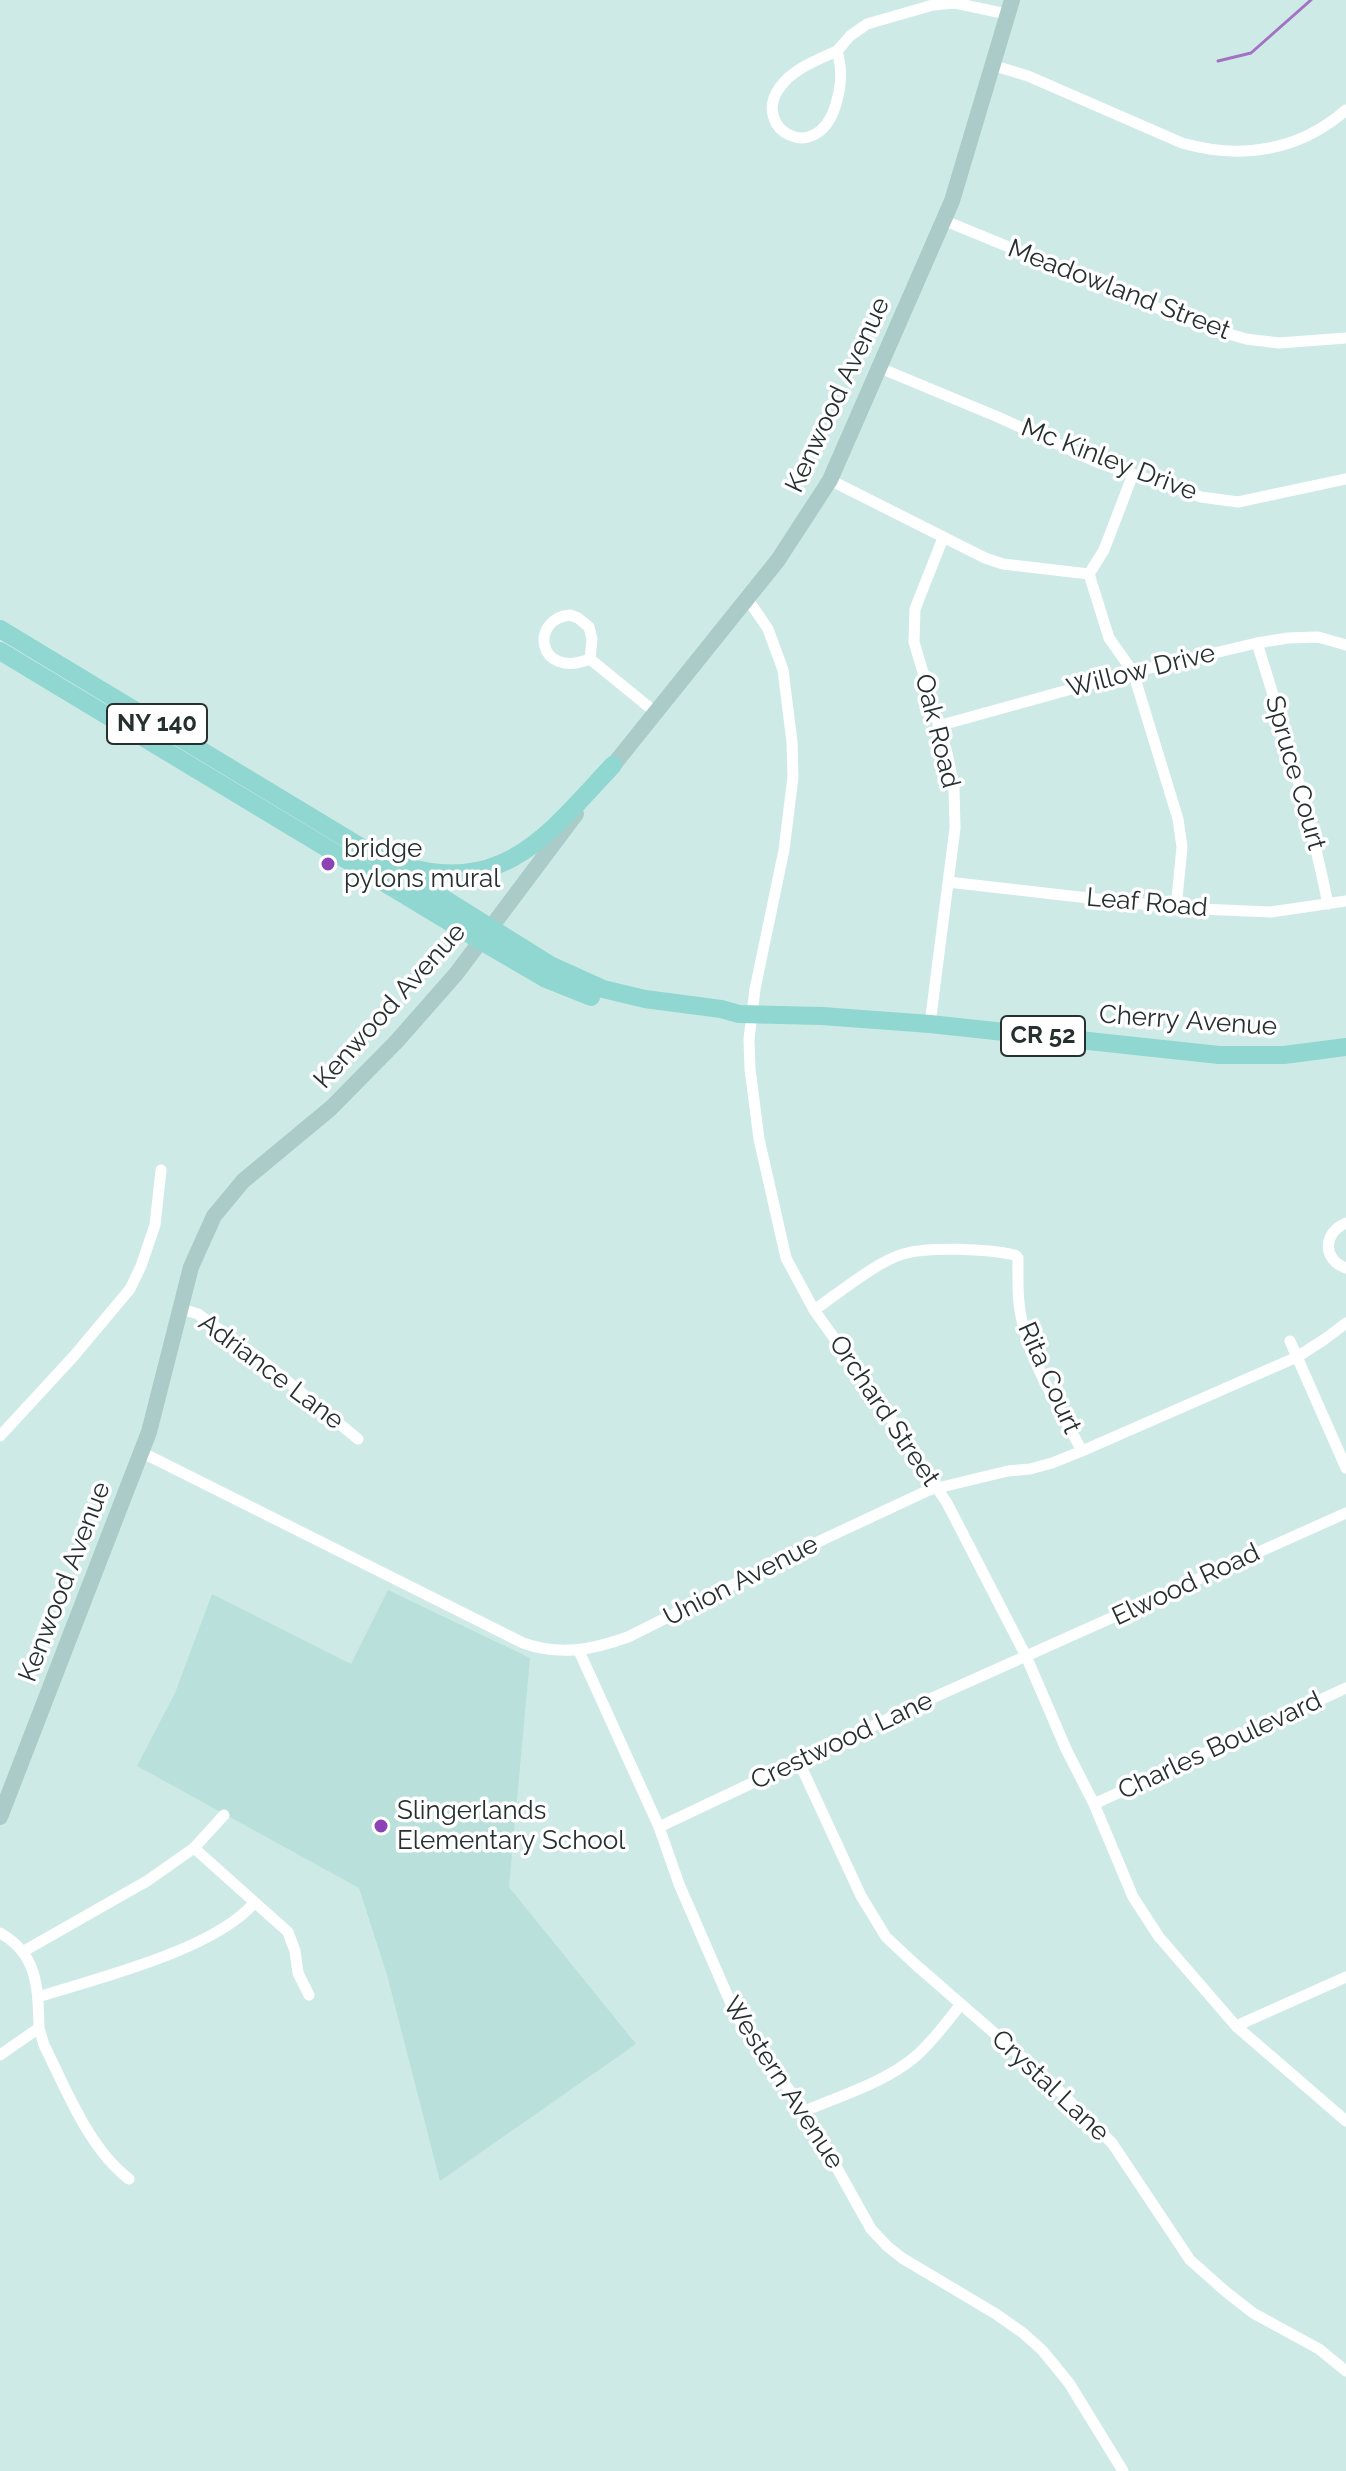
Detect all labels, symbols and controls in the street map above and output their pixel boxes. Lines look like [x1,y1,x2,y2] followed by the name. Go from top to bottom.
[1003,233,1235,347] street label: Meadowland Street
[779,292,897,498] street label: Kenwood Avenue
[1017,412,1201,508] street label: Mc Kinley Drive
[1064,638,1218,704] street label: Willow Drive
[908,671,966,791] street label: Oak Road
[1258,692,1332,854] street label: Spruce Court
[107,704,207,744] road number: NY 140
[344,833,500,894] place label: bridge pylons mural
[319,855,337,873] marker: bridge pylons mural
[1085,882,1209,924] street label: Leaf Road
[308,917,472,1095] street label: Kenwood Avenue
[1098,999,1278,1043] street label: Cherry Avenue
[1001,1016,1085,1056] road number: CR 52
[192,1307,350,1437] street label: Adriance Lane
[1011,1317,1087,1439] street label: Rita Court
[822,1330,946,1492] street label: Orchard Street
[13,1478,117,1686] street label: Kenwood Avenue
[659,1529,823,1633] street label: Union Avenue
[1107,1537,1265,1633] street label: Elwood Road
[746,1685,938,1797] street label: Crestwood Lane
[1113,1685,1327,1807] street label: Charles Boulevard
[397,1795,625,1856] place label: Slingerlands Elementary School
[372,1817,390,1835] marker: Slingerlands Elementary School
[716,1991,850,2175] street label: Western Avenue
[985,2024,1115,2148] street label: Crystal Lane

